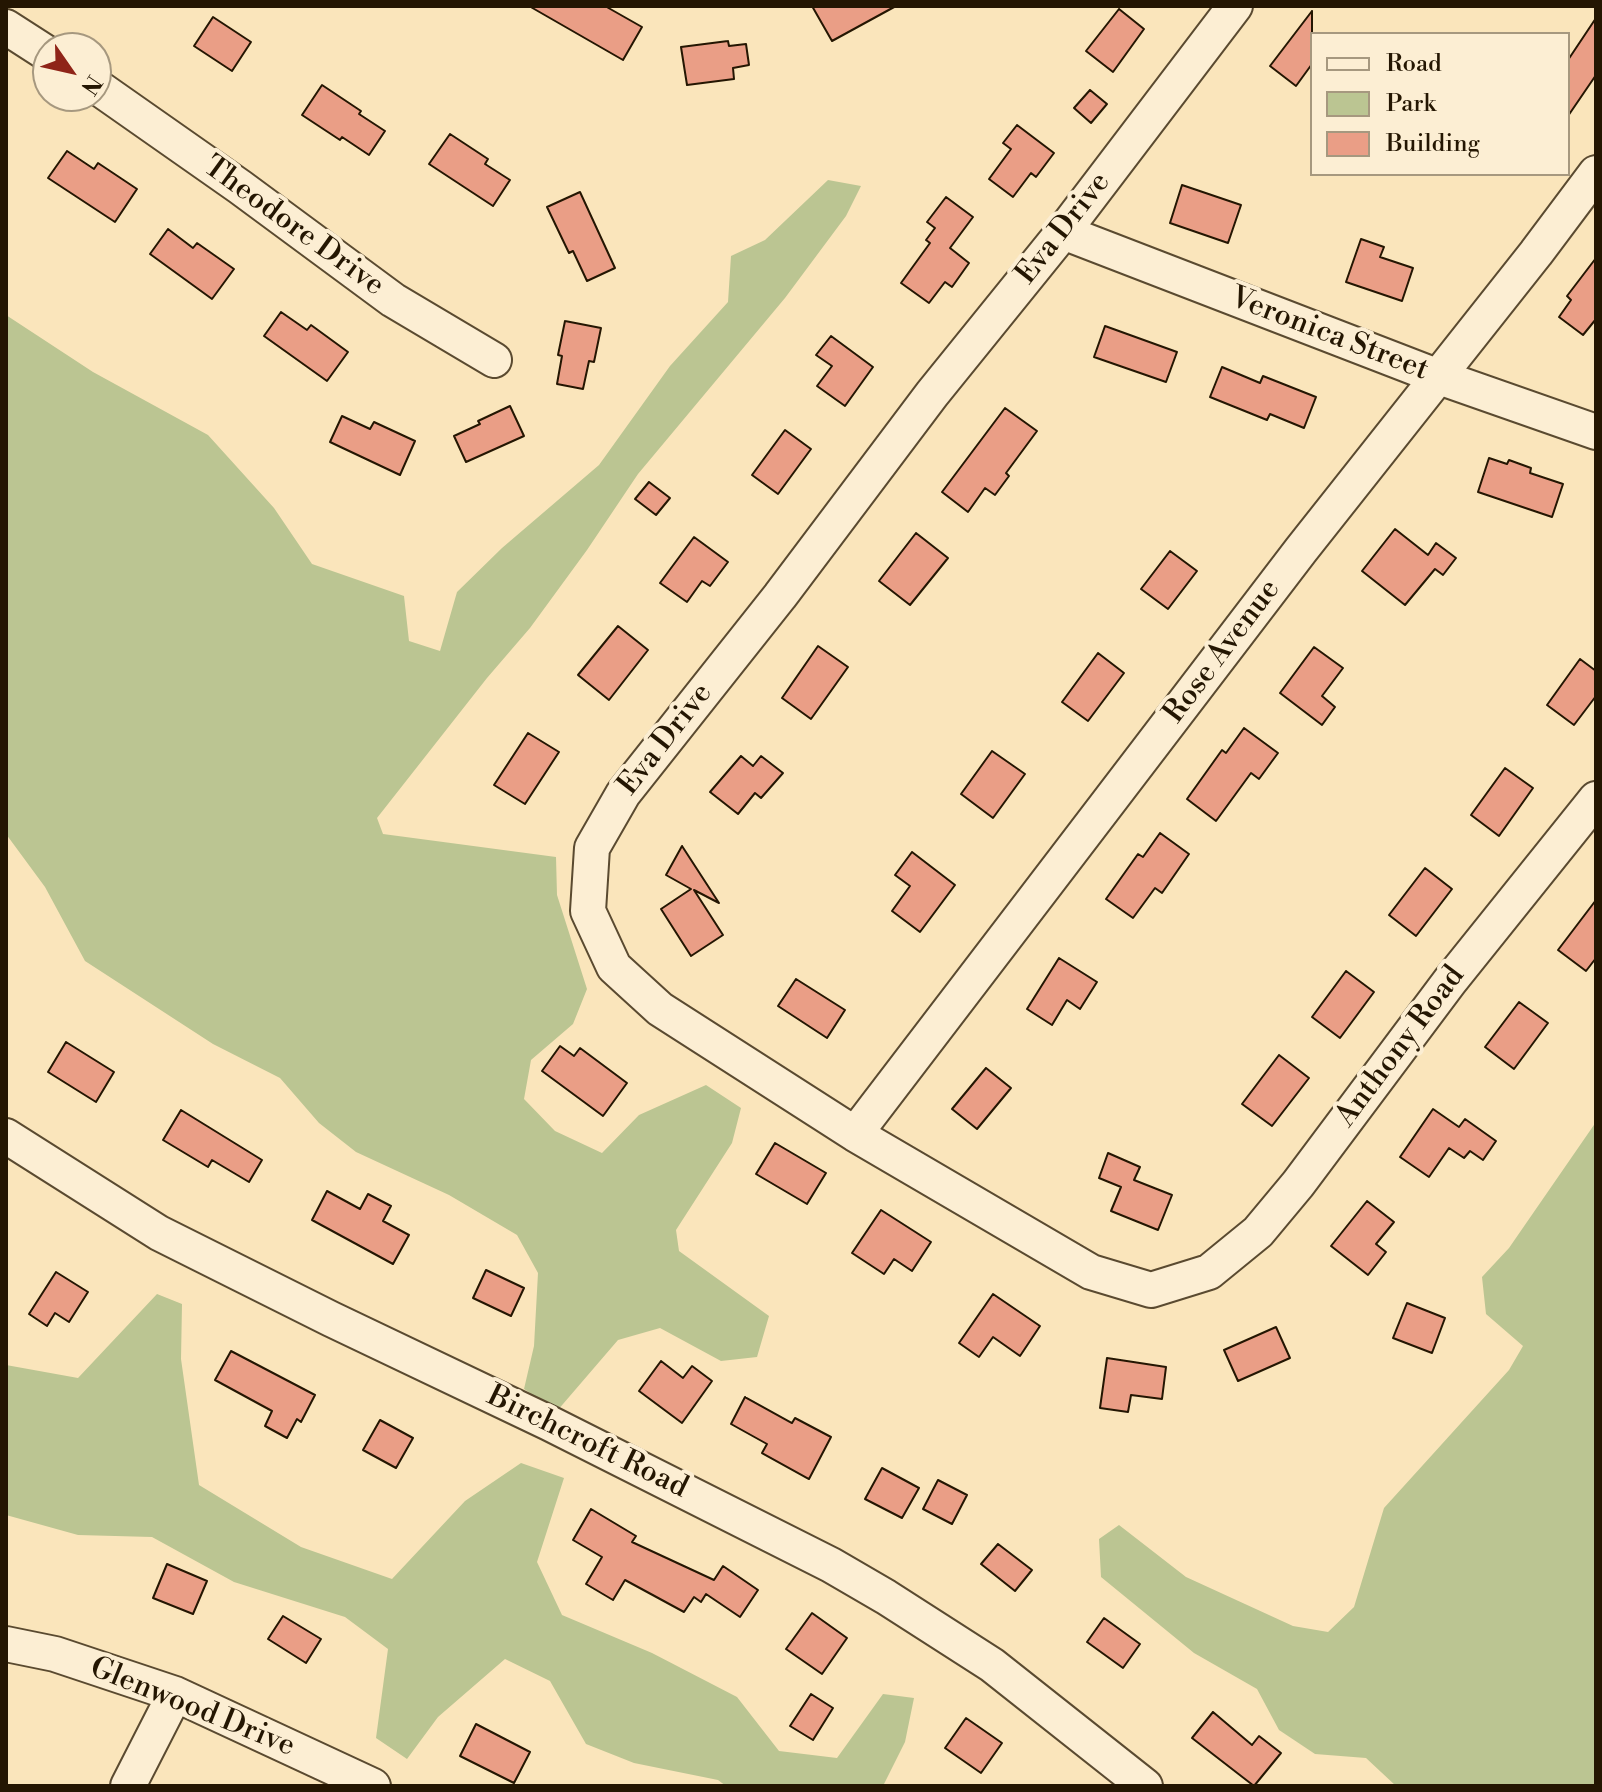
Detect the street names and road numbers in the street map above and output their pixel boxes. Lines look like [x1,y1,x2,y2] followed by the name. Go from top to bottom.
[196,149,390,305] street label: Theodore Drive
[1009,166,1119,292] street label: Eva Drive
[1225,281,1433,389] street label: Veronica Street
[1157,573,1289,731] street label: Rose Avenue
[611,677,721,803] street label: Eva Drive
[1329,959,1473,1135] street label: Anthony Road
[481,1379,693,1507] street label: Birchcroft Road
[84,1651,300,1765] street label: Glenwood Drive

